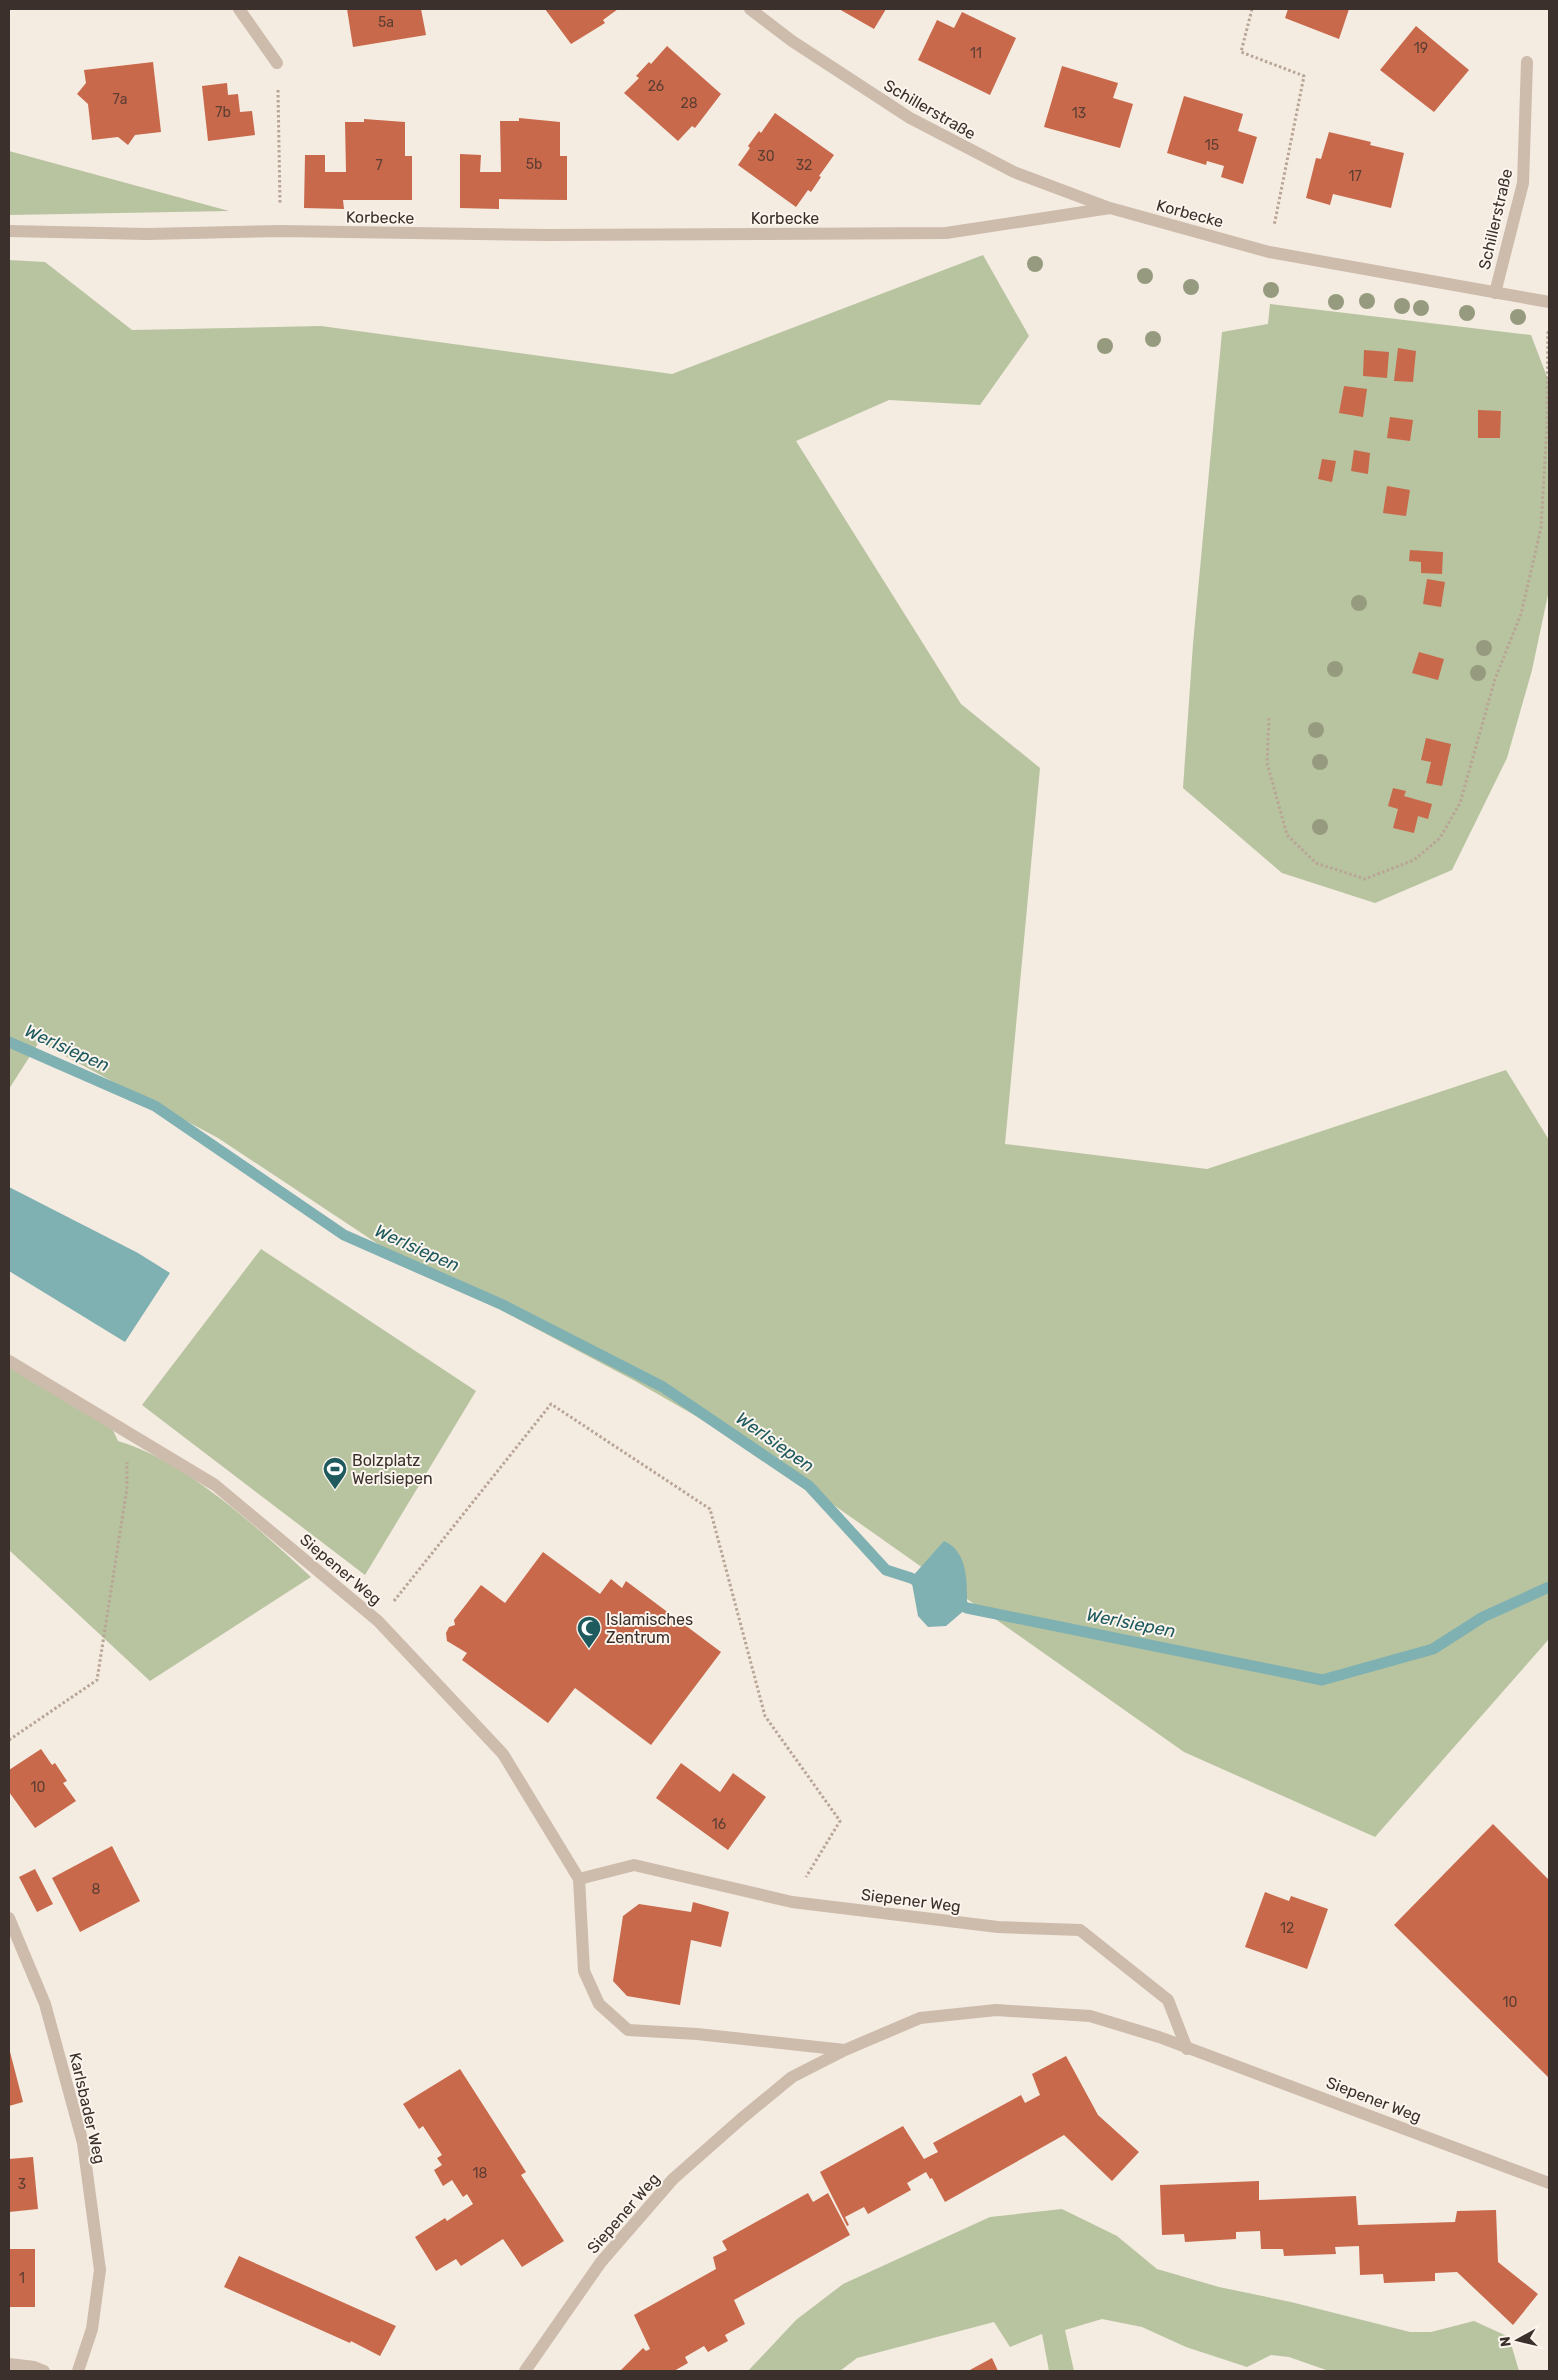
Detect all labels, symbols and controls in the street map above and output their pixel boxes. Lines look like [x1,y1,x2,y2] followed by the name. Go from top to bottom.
[378,14,394,31] house number: 5a
[1414,40,1428,57] house number: 19
[970,45,982,62] house number: 11
[880,76,979,143] street label: Schillerstraße
[648,78,664,95] house number: 26
[113,91,127,108] house number: 7a
[680,95,698,112] house number: 28
[215,104,231,121] house number: 7b
[1072,105,1086,122] house number: 13
[1205,137,1219,154] house number: 15
[757,148,775,165] house number: 30
[526,156,542,173] house number: 5b
[375,157,383,174] house number: 7
[796,157,812,174] house number: 32
[1475,167,1516,271] street label: Schillerstraße
[1348,168,1362,185] house number: 17
[1154,195,1225,232] street label: Korbecke
[346,207,414,228] street label: Korbecke
[751,209,819,228] street label: Korbecke
[21,1020,113,1076] water label: Werlsiepen
[371,1220,463,1276] water label: Werlsiepen
[732,1407,818,1477] water label: Werlsiepen
[352,1451,433,1488] place label: Bolzplatz Werlsiepen
[322,1456,348,1490] sports icon: Bolzplatz Werlsiepen
[296,1530,385,1609] street label: Siepener Weg
[1084,1604,1178,1642] water label: Werlsiepen
[606,1610,693,1647] place label: Islamisches Zentrum
[576,1615,602,1649] mosque icon: Islamisches Zentrum
[31,1779,46,1796] house number: 10
[712,1816,726,1833] house number: 16
[92,1881,101,1898] house number: 8
[860,1885,962,1916] street label: Siepener Weg
[1280,1920,1294,1937] house number: 12
[1503,1994,1518,2011] house number: 10
[65,2051,110,2166] street label: Karlsbader Weg
[1324,2073,1424,2126] street label: Siepener Weg
[473,2165,488,2182] house number: 18
[583,2169,663,2257] street label: Siepener Weg
[18,2176,26,2193] house number: 3
[19,2270,25,2287] house number: 1
[1493,2315,1543,2365] north arrow
[1497,2336,1515,2348] text: N

